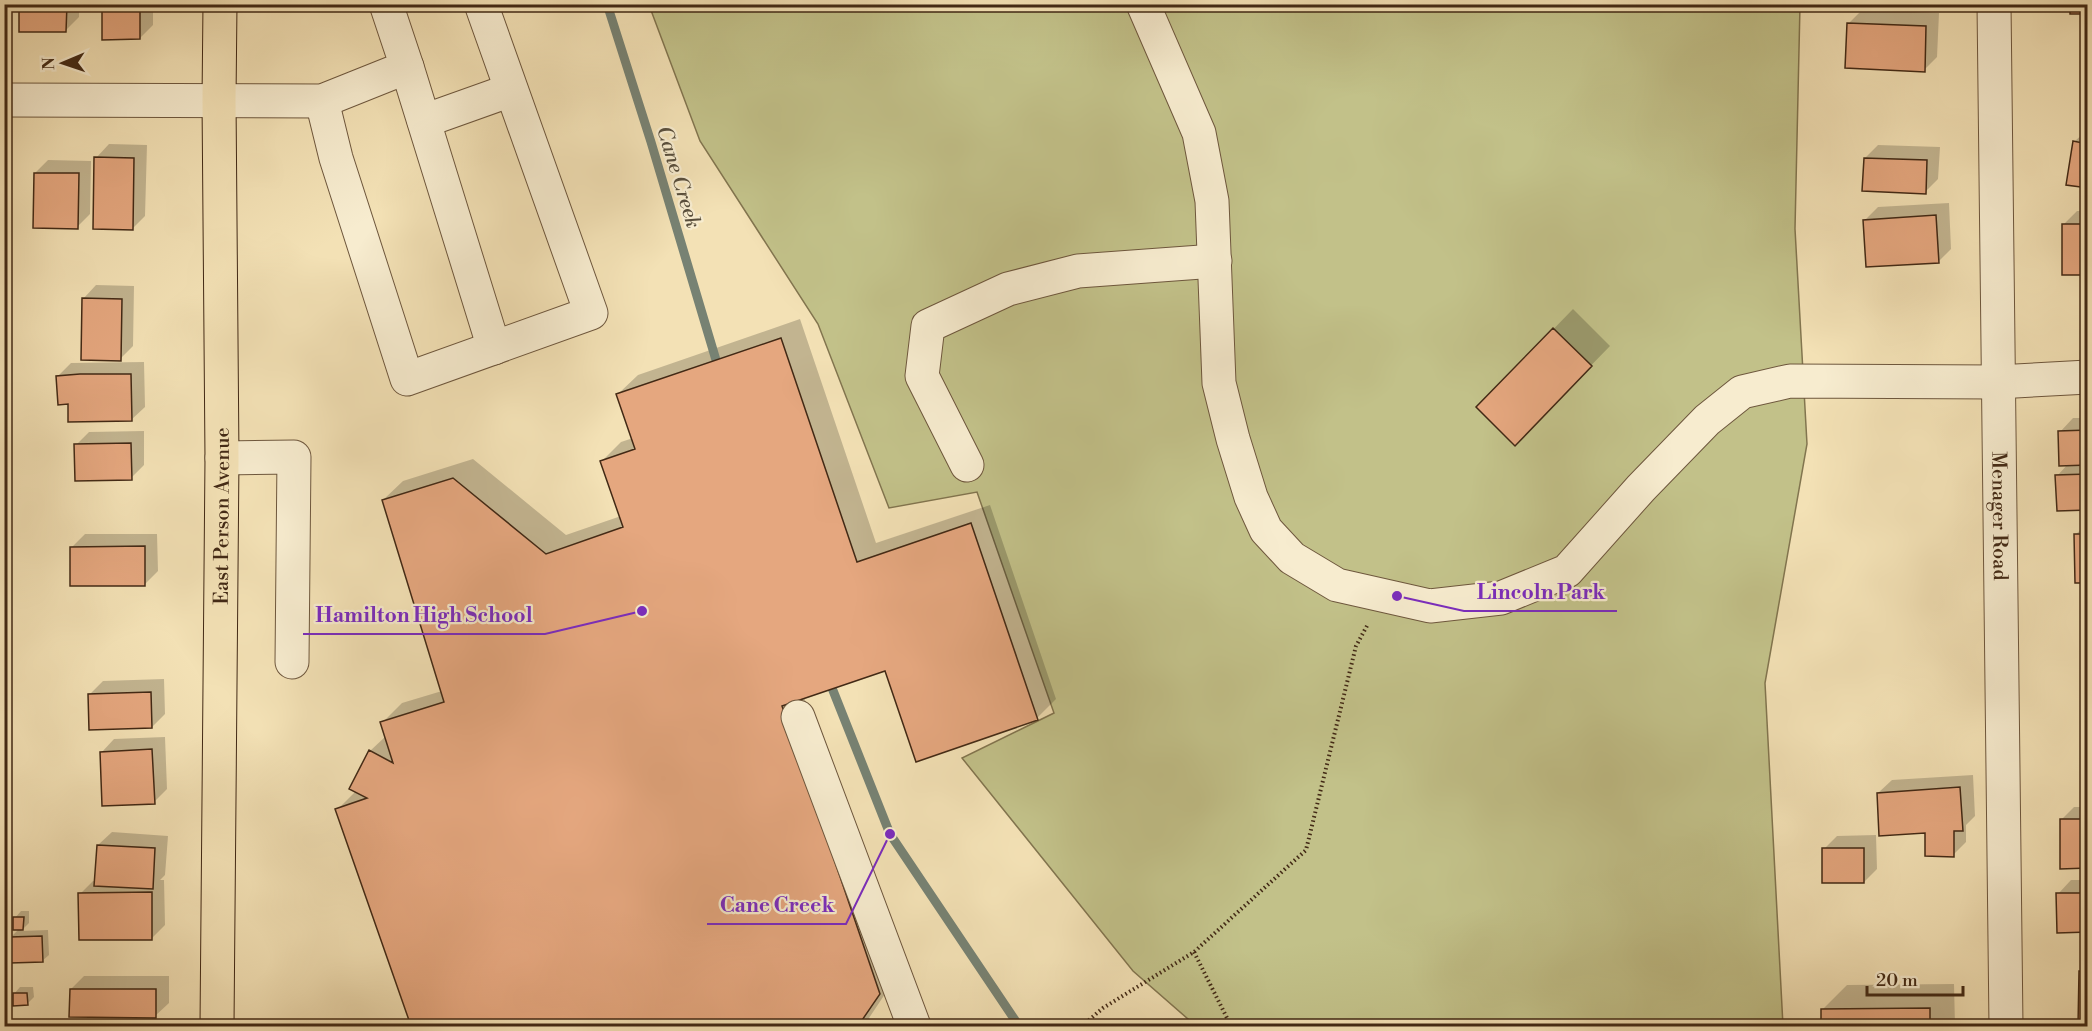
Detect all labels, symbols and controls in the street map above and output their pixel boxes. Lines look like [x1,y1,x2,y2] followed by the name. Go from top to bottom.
[33,33,93,93] north arrow
[39,56,59,70] text: N
[650,123,706,232] water label: Cane Creek
[210,427,236,605] street label: East Person Avenue
[1985,451,2012,581] street label: Menager Road
[1464,572,1617,611] callout: Lincoln Park
[1477,580,1606,606] text: Lincoln Park
[303,595,545,634] callout: Hamilton High School
[315,603,533,629] text: Hamilton High School
[707,885,846,924] callout: Cane Creek
[720,893,835,919] text: Cane Creek
[1867,959,1963,997] scale bar
[1876,969,1918,992] text: 20 m

